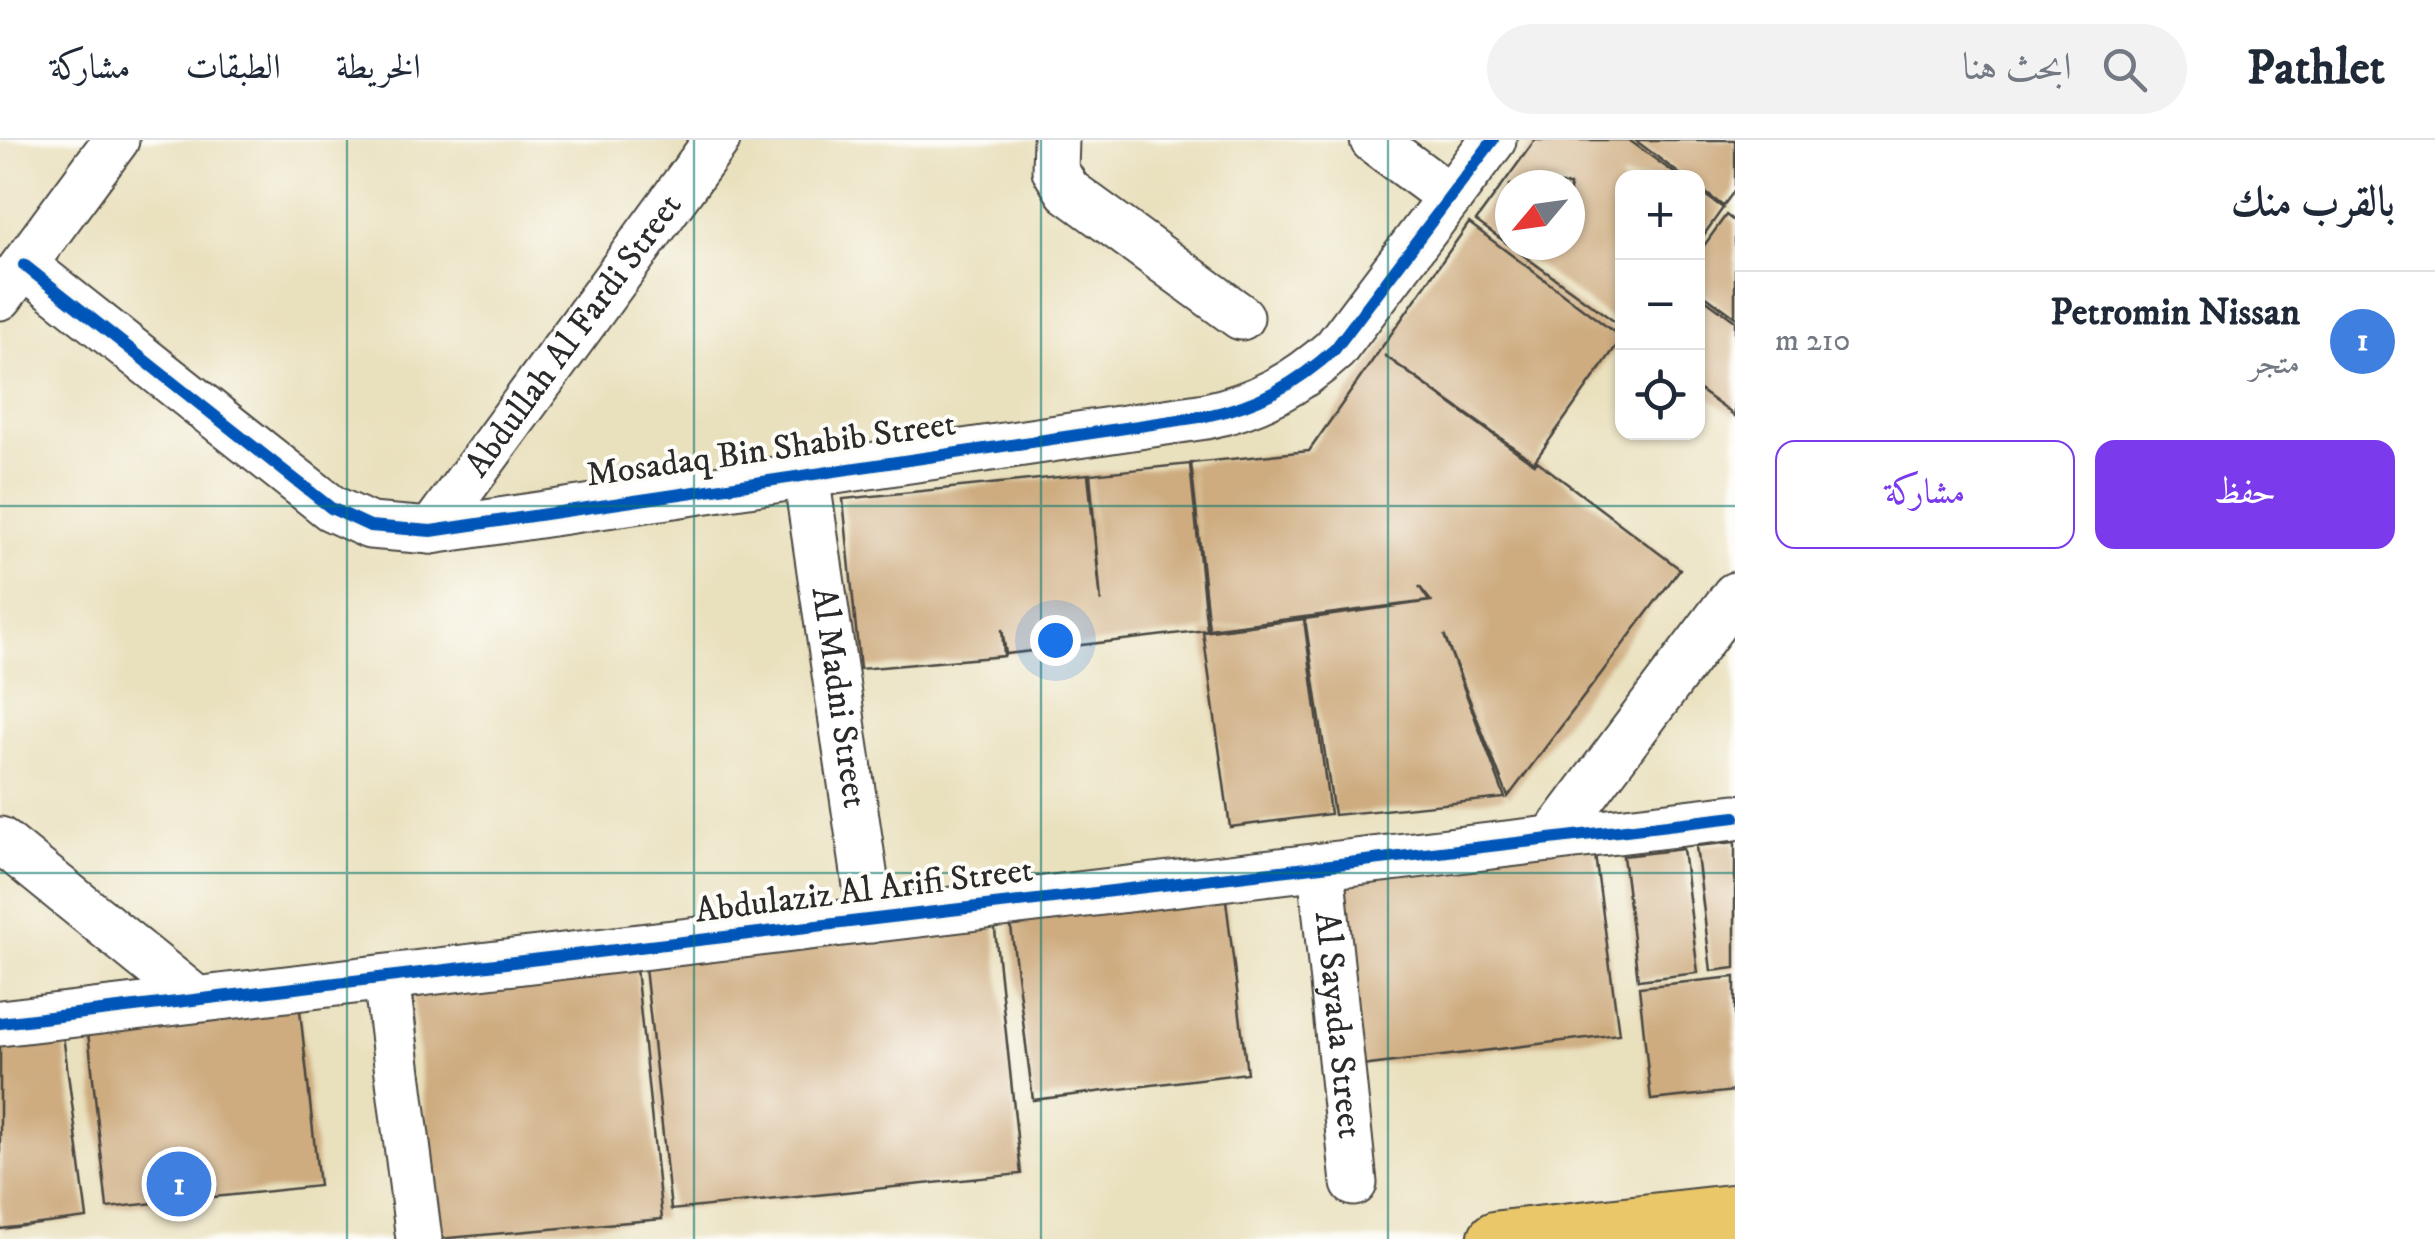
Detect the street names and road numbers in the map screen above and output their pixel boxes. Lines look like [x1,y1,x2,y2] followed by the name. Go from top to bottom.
[456,185,692,486] street label: Abdullah Al Fardi Street
[583,402,959,498] street label: Mosadaq Bin Shabib Street
[801,584,876,811] street label: Al Madni Street
[693,848,1035,934] street label: Abdulaziz Al Arifi Street
[1304,910,1371,1141] street label: Al Sayada Street

